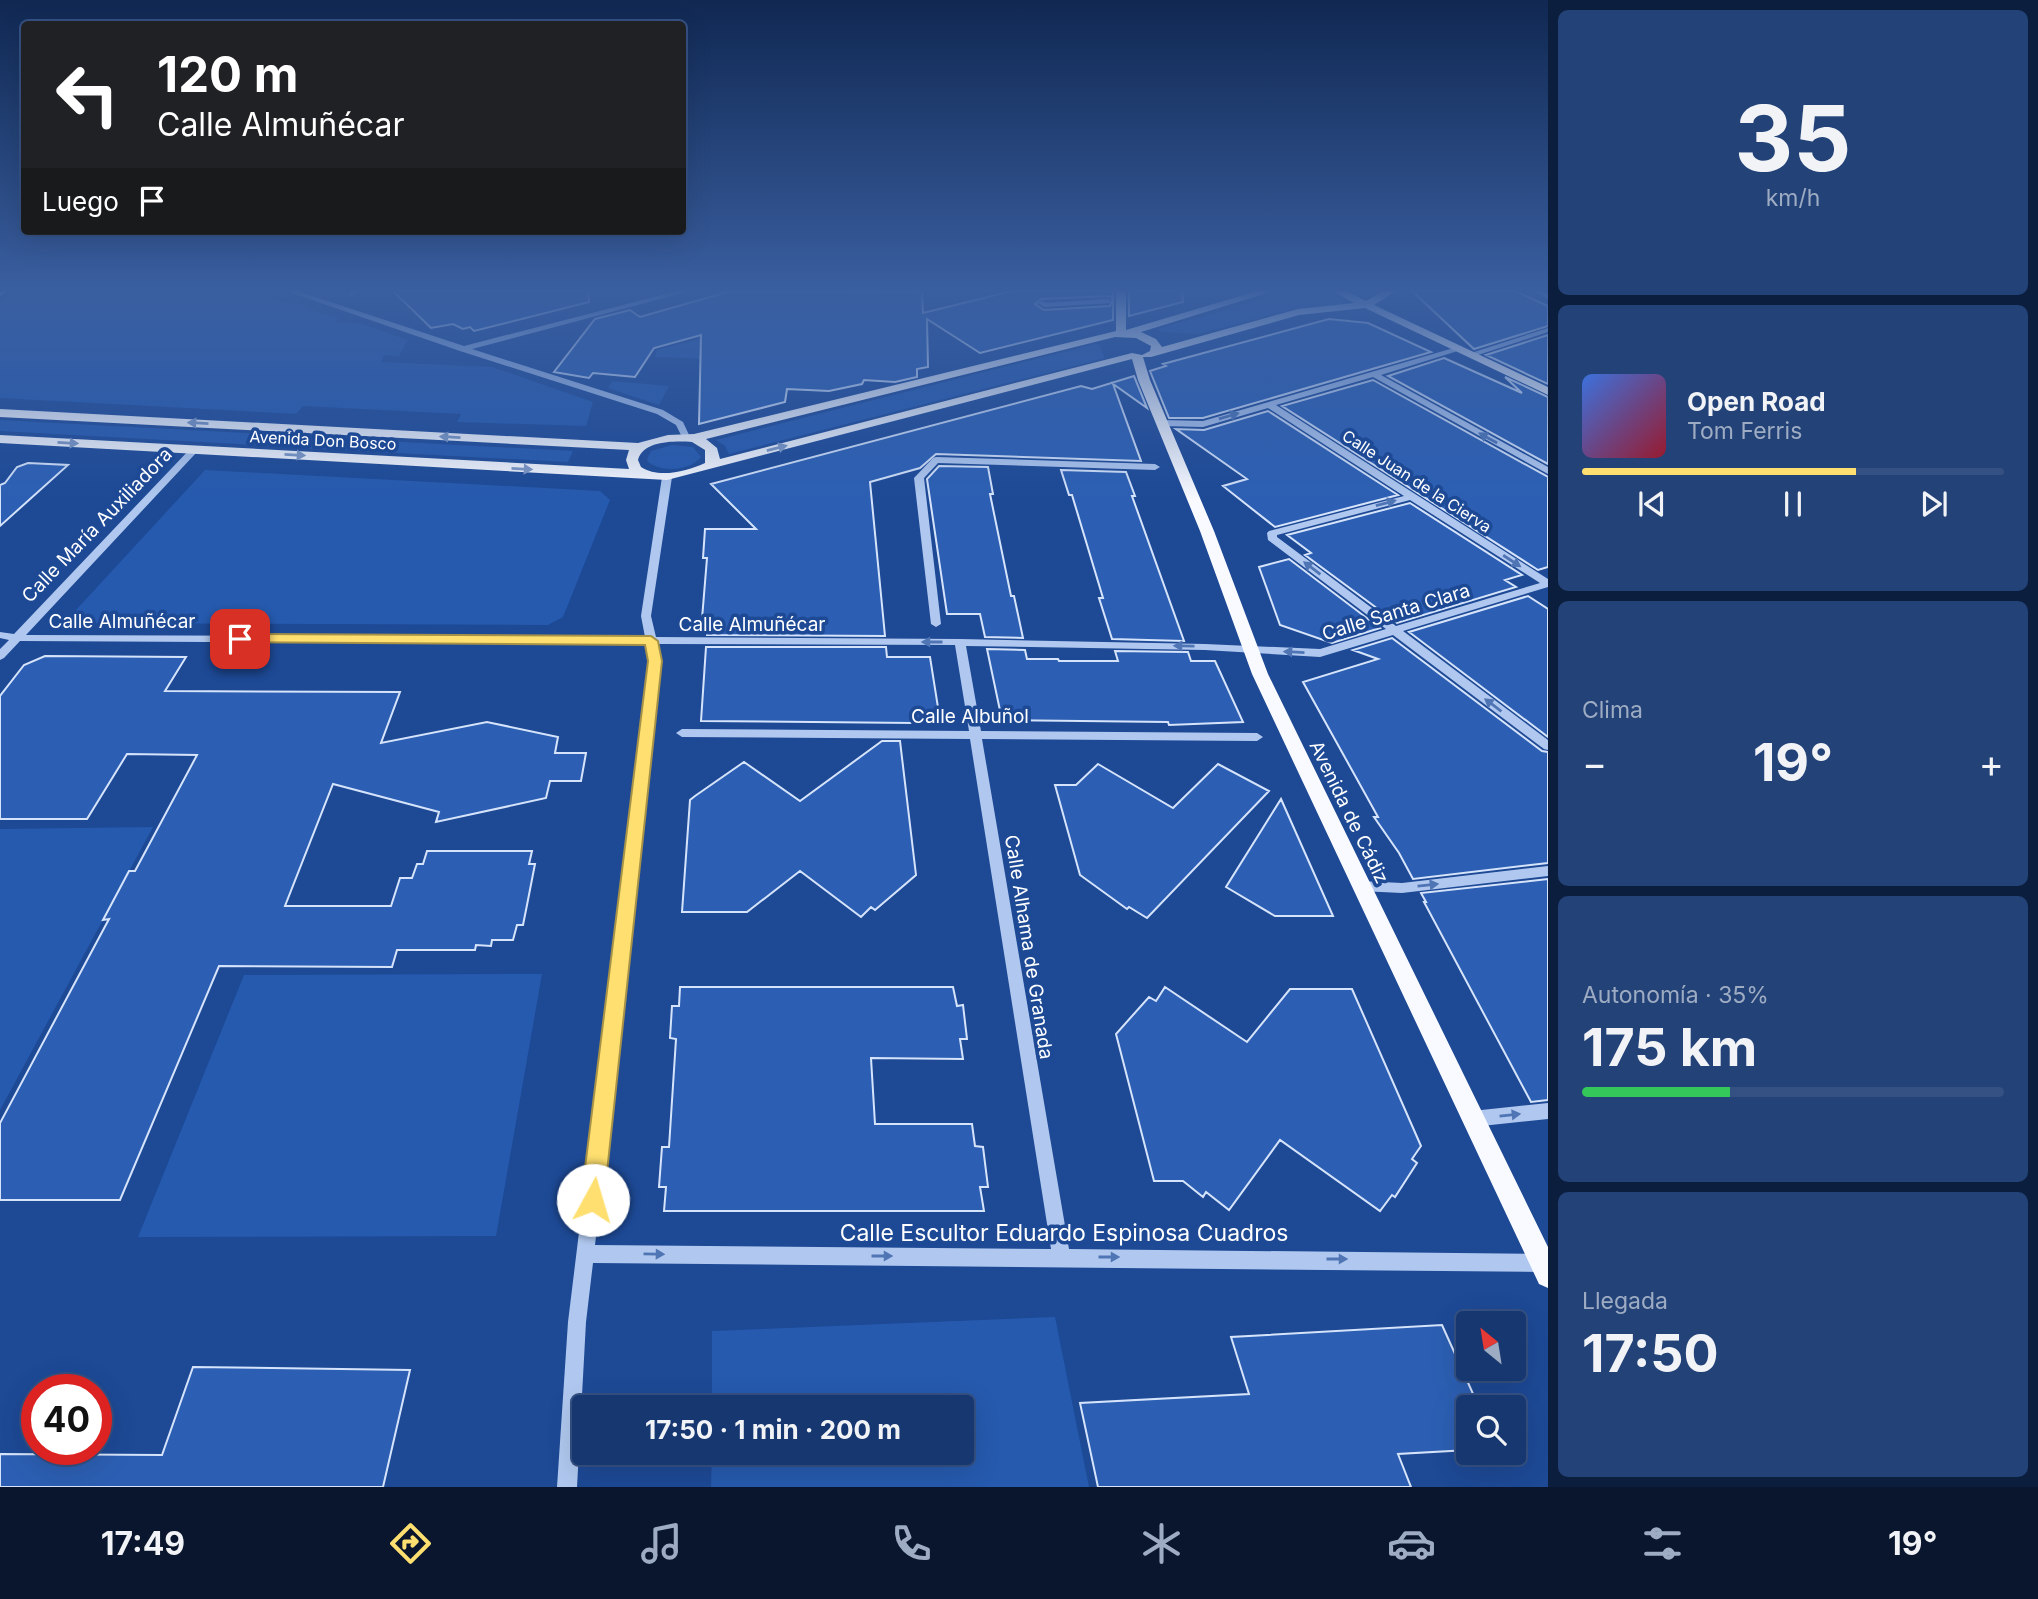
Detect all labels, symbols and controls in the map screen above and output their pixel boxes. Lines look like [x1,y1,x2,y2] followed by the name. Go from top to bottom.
[157,45,298,104] text: 120 m
[42,49,133,140] icon: left
[1735,83,1851,193] text: 35
[157,105,404,144] text: Calle Almuñécar
[133,182,171,220] icon: arrive
[1766,184,1820,212] text: km/h
[42,186,119,217] text: Luego
[1687,386,1826,417] text: Open Road
[1219,411,1240,421] one-way arrow
[1687,417,1802,445] text: Tom Ferris
[187,418,209,429] one-way arrow
[1339,425,1495,537] street label: Calle Juan de la Cierva
[249,426,397,454] street label: Avenida Don Bosco
[438,431,460,442] one-way arrow
[1478,432,1498,444] one-way arrow
[57,438,79,449] one-way arrow
[766,442,788,453] one-way arrow
[17,443,177,607] street label: Calle María Auxiliadora
[285,450,307,461] one-way arrow
[512,463,534,474] one-way arrow
[1633,485,1671,523] icon: previous
[1774,485,1812,523] icon: pause
[1915,485,1953,523] icon: next
[1375,497,1397,508] one-way arrow
[1502,554,1522,567] one-way arrow
[1303,562,1321,576] one-way arrow
[1319,579,1473,645] street label: Calle Santa Clara
[210,609,270,669] pin
[49,610,195,633] street label: Calle Almuñécar
[679,613,825,636] street label: Calle Almuñécar
[221,620,259,658] icon: arrive
[921,636,943,648] one-way arrow
[1173,641,1195,652] one-way arrow
[1283,646,1305,657] one-way arrow
[1582,696,1643,724] text: Clima
[1485,698,1503,713] one-way arrow
[911,705,1029,728] street label: Calle Albuñol
[1753,731,1833,794] text: 19°
[1304,737,1394,887] street label: Avenida de Cádiz
[1582,740,1607,786] text: −
[1979,740,2004,786] text: +
[1000,833,1058,1061] street label: Calle Alhama de Granada
[1418,879,1440,890] one-way arrow
[1582,981,1769,1009] text: Autonomía · 35%
[1582,1016,1757,1079] text: 175 km
[1499,1109,1521,1120] one-way arrow
[556,1163,630,1237] position arrow
[840,1219,1288,1247] street label: Calle Escultor Eduardo Espinosa Cuadros
[644,1248,666,1260] one-way arrow
[871,1250,893,1262] one-way arrow
[1099,1251,1121,1263] one-way arrow
[1326,1253,1348,1265] one-way arrow
[1582,1287,1668,1315] text: Llegada
[1456,1311,1526,1381] north arrow
[1456,1311,1526,1465] map controls
[1582,1322,1719,1385] text: 17:50
[21,1374,112,1465] speed limit sign: 40
[1456,1395,1526,1465] button: search
[645,1414,901,1445] text: 17:50 · 1 min · 200 m
[386,1519,435,1568] icon: directions
[637,1519,686,1568] icon: music
[887,1519,936,1568] icon: phone
[1137,1519,1186,1568] icon: climate
[1387,1519,1436,1568] icon: car
[1638,1519,1687,1568] icon: filters
[101,1524,185,1563] text: 17:49
[1888,1524,1937,1563] text: 19°

